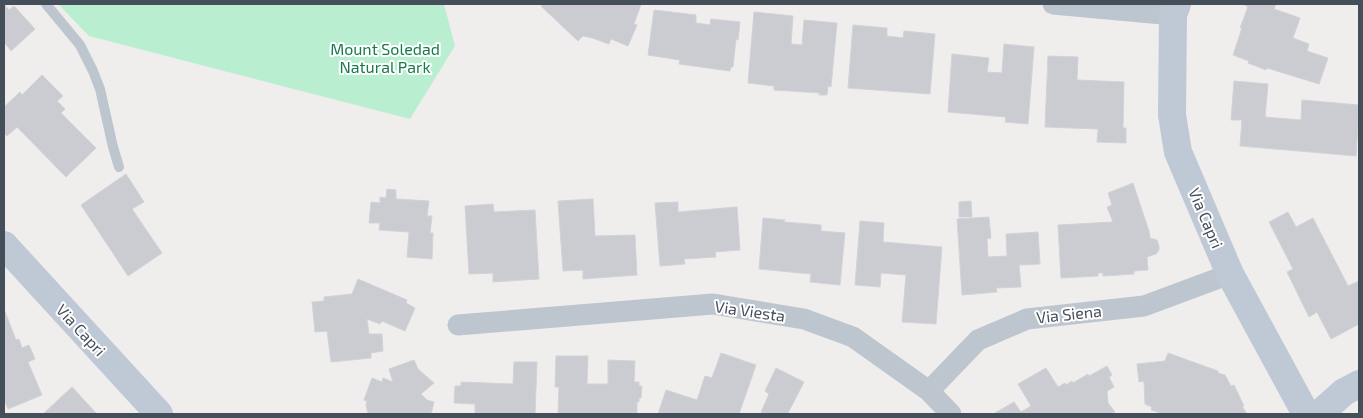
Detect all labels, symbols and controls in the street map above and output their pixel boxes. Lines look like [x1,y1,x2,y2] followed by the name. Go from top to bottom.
[330,39,440,76] park label: Mount Soledad Natural Park
[1185,185,1228,251] street label: Via Capri
[714,296,787,325] street label: Via Viesta
[53,300,110,359] street label: Via Capri
[1035,301,1103,326] street label: Via Siena

